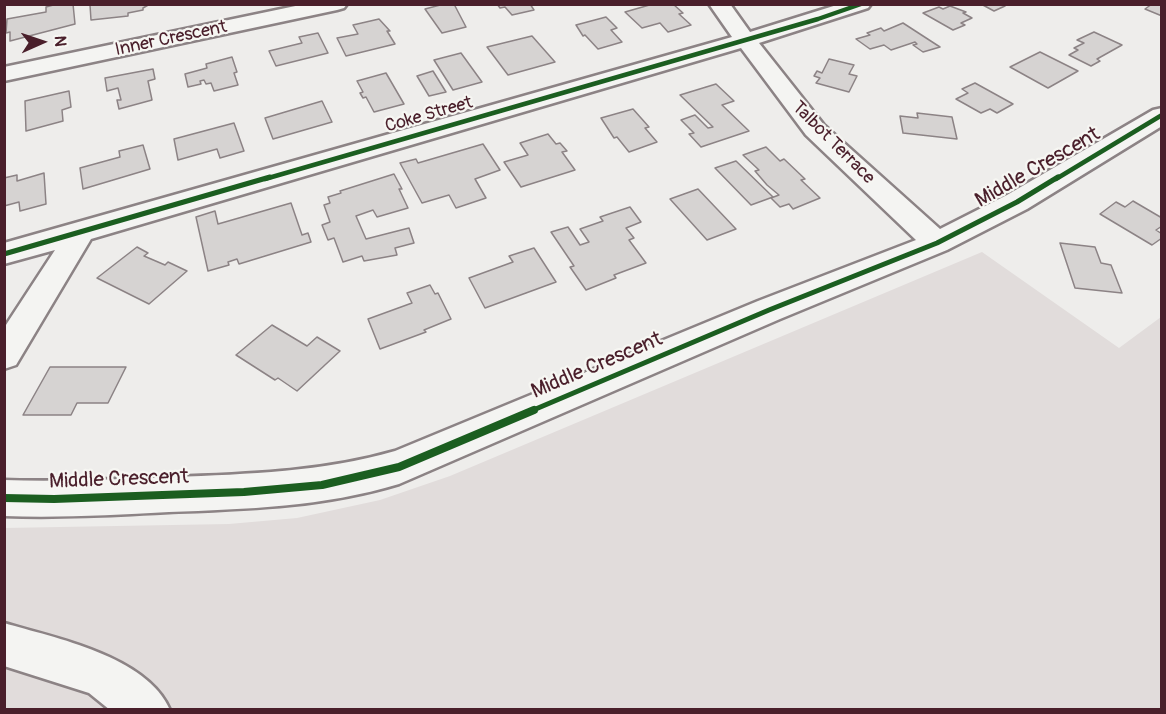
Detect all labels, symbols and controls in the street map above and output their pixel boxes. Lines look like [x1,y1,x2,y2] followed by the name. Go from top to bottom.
[12,12,72,72] north arrow
[113,17,229,61] street label: Inner Crescent
[50,35,70,47] text: N
[383,92,475,138] street label: Coke Street
[787,97,879,189] street label: Talbot Terrace
[971,122,1105,214] street label: Middle Crescent
[528,327,666,405] street label: Middle Crescent
[49,465,189,495] street label: Middle Crescent

